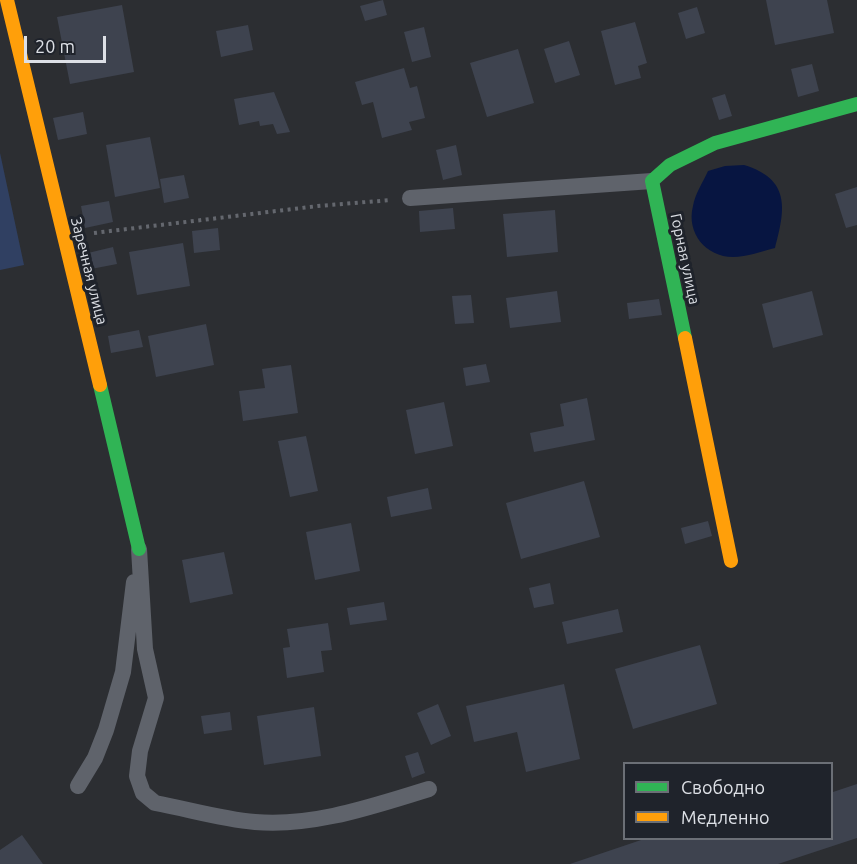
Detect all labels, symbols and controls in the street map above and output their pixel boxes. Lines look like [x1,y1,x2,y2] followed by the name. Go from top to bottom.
[27,24,110,62] scale bar
[35,36,75,56] text: 20 m
[667,212,703,306] street label: Горная улица
[67,215,111,327] street label: Заречная улица
[623,762,833,840] legend
[681,777,765,797] text: Свободно
[681,807,770,827] text: Медленно

